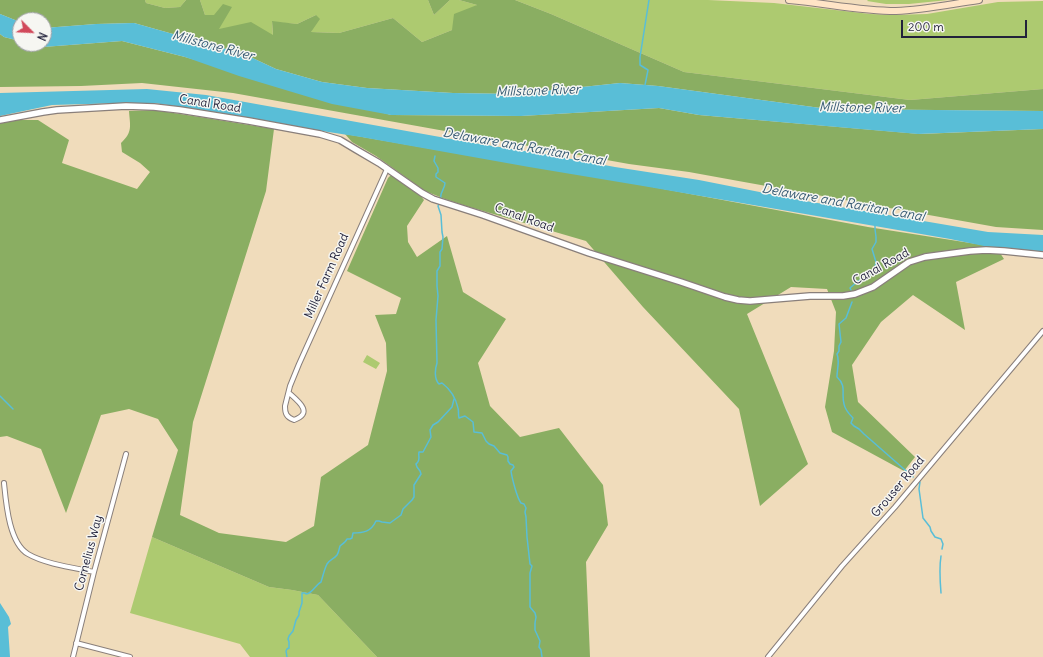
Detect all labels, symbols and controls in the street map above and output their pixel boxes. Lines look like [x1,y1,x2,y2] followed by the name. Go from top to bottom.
[12,12,52,52] north arrow
[903,12,1029,38] scale bar
[908,19,944,34] text: 200 m
[170,28,256,64] water label: Millstone River
[34,30,50,43] text: N
[496,82,580,100] water label: Millstone River
[178,92,242,116] street label: Canal Road
[819,99,903,117] water label: Millstone River
[441,125,607,169] water label: Delaware and Raritan Canal
[760,181,926,225] water label: Delaware and Raritan Canal
[492,201,556,235] street label: Canal Road
[302,231,352,321] street label: Miller Farm Road
[850,246,912,288] street label: Canal Road
[868,454,928,520] street label: Grouser Road
[72,514,106,592] street label: Cornelius Way

